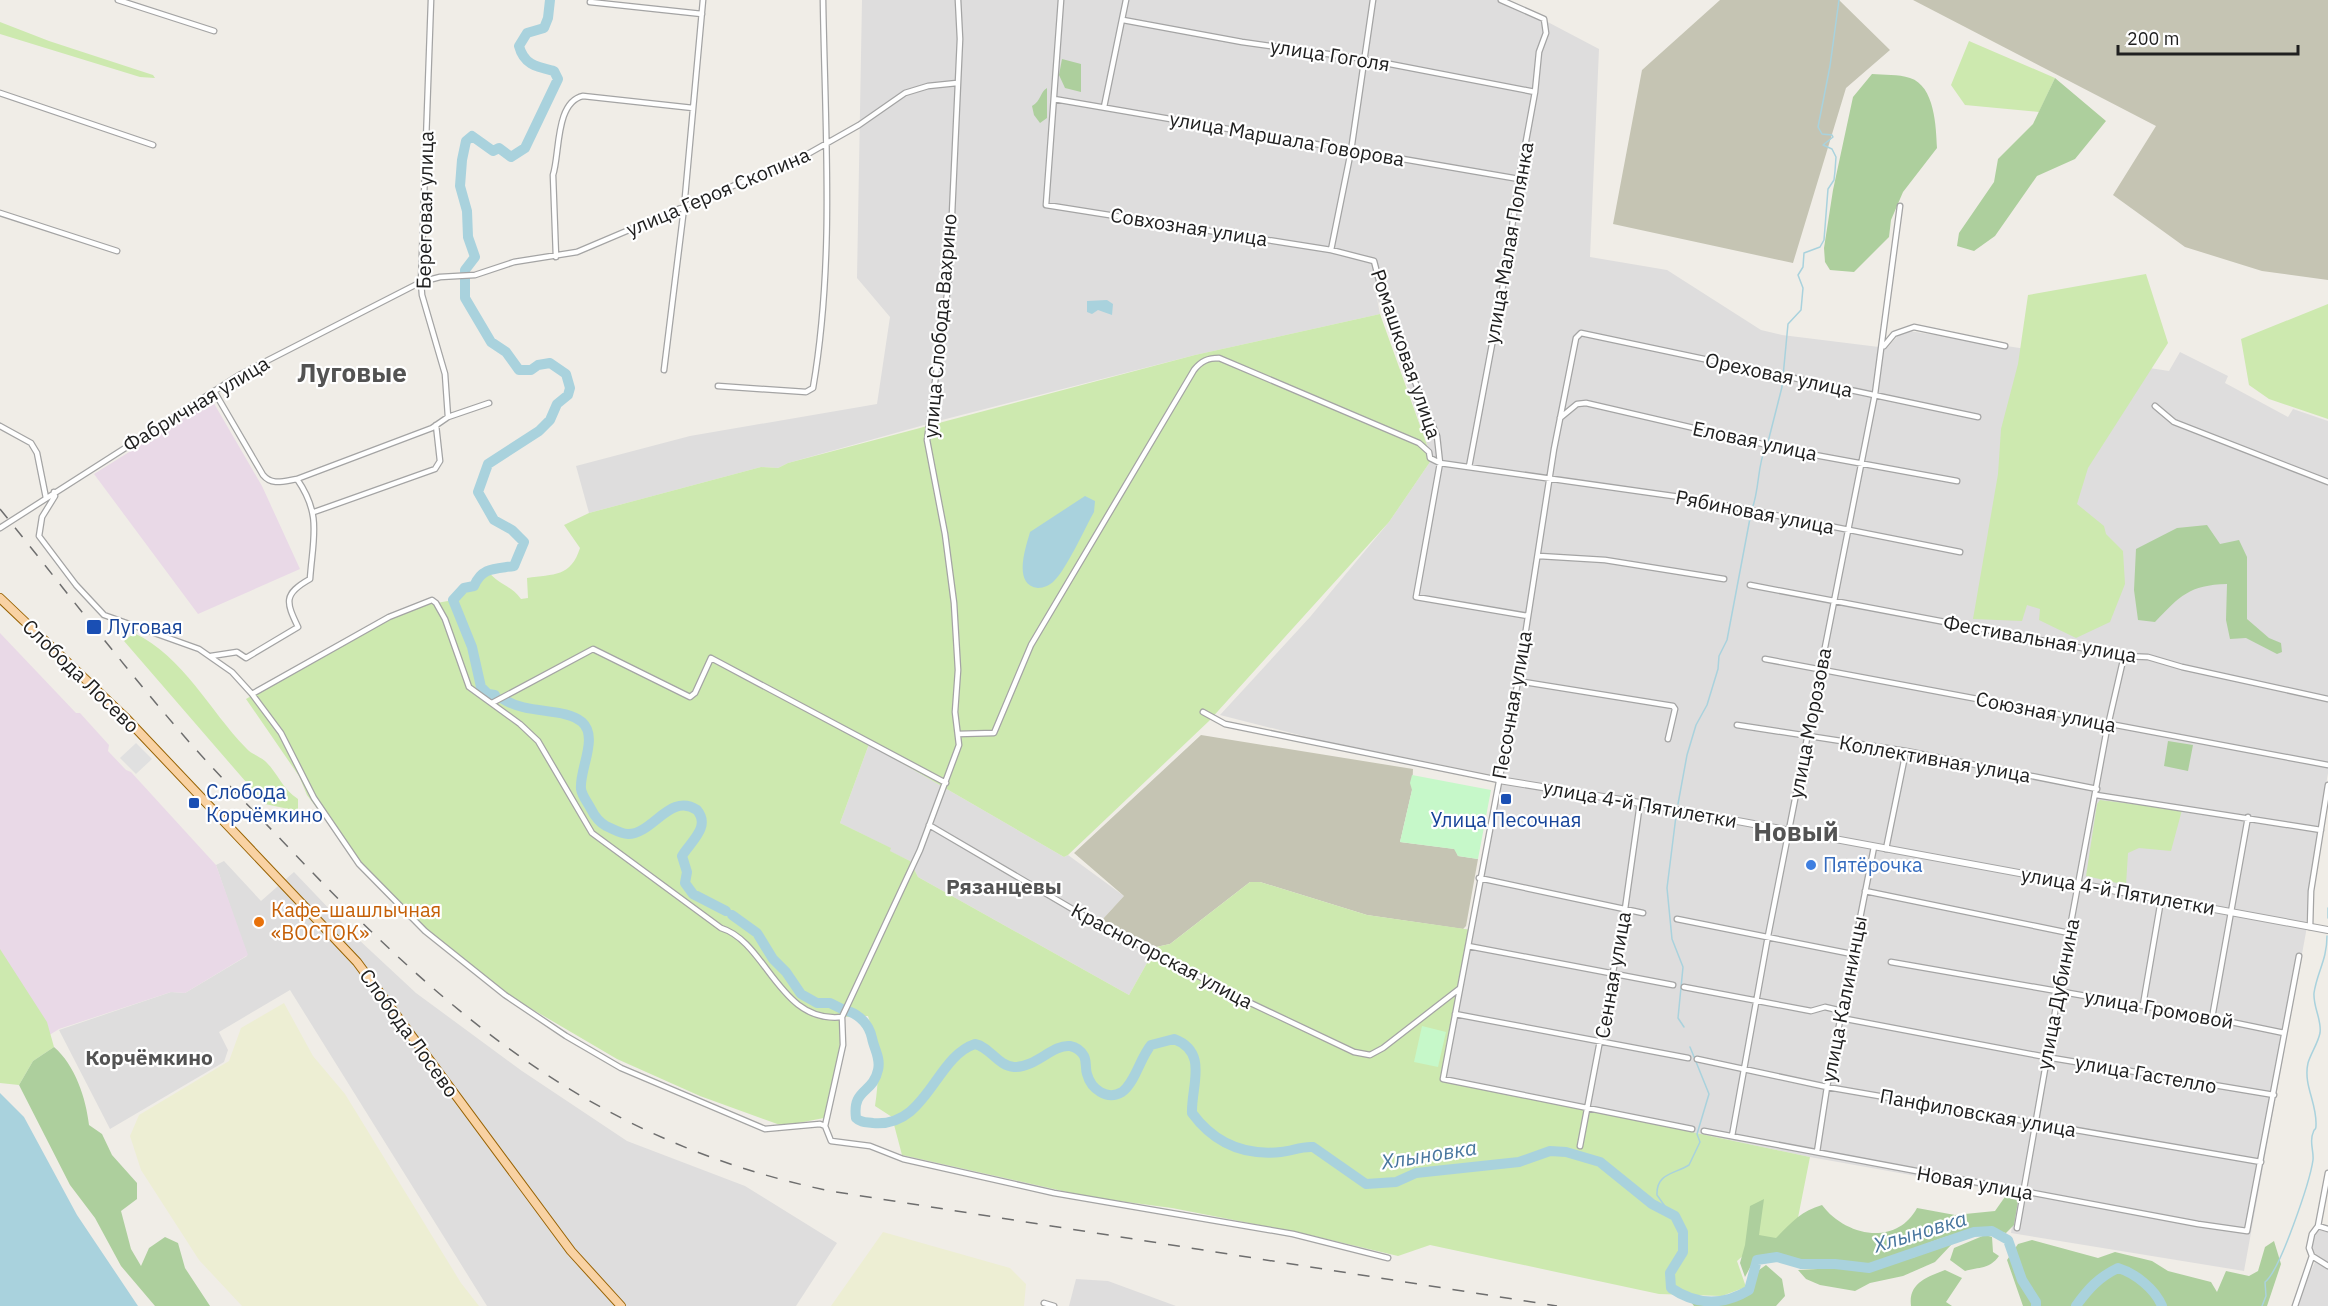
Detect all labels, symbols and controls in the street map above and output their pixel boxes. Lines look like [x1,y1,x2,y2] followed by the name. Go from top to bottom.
[2118,18,2298,56] scale bar
[2127,27,2179,50] text: 200 m
[1268,32,1392,77] street label: улица Гоголя
[1167,105,1407,173] street label: улица Маршала Говорова
[410,130,439,289] street label: Береговая улица
[1477,139,1540,346] street label: улица Малая Полянка
[622,140,814,243] street label: улица Героя Скопина
[1109,201,1270,252] street label: Совхозная улица
[916,213,963,439] street label: улица Слобода Вахрино
[1365,265,1448,443] street label: Ромашковая улица
[1703,346,1856,403] street label: Ореховая улица
[118,349,274,458] street label: Фабричная улица
[297,355,407,389] district label: Луговые
[1690,414,1820,467] street label: Еловая улица
[1673,483,1837,540] street label: Рябиновая улица
[1941,608,2139,669] street label: Фестивальная улица
[17,613,146,738] street label: Слобода Лосево
[107,613,183,640] place label: Луговая
[85,618,103,636] marker: Луговая
[1485,628,1538,781] street label: Песочная улица
[1782,645,1837,801] street label: улица Морозова
[1974,685,2119,738] street label: Союзная улица
[1837,728,2033,789] street label: Коллективная улица
[1541,773,1739,834] street label: улица 4-й Пятилетки
[206,778,323,828] place label: Слобода Корчёмкино
[1499,792,1513,806] marker: Улица Песочная
[187,796,201,810] marker: Слобода Корчёмкино
[1431,806,1582,833] place label: Улица Песочная
[1753,814,1839,848] district label: Новый
[1823,851,1923,878] place label: Пятёрочка
[1804,858,1818,872] marker: Пятёрочка
[2019,860,2217,921] street label: улица 4-й Пятилетки
[946,872,1062,900] district label: Рязанцевы
[271,896,441,946] place label: Кафе-шашлычная «ВОСТОК»
[1067,896,1258,1015] street label: Красногорская улица
[1588,909,1637,1040] street label: Сенная улица
[1814,913,1873,1084] street label: улица Калининцы
[252,915,266,929] marker: Кафе-шашлычная «ВОСТОК»
[2030,916,2085,1072] street label: улица Дубинина
[354,963,465,1103] street label: Слобода Лосево
[2082,982,2236,1035] street label: улица Громовой
[85,1043,213,1071] district label: Корчёмкино
[2073,1048,2219,1099] street label: улица Гастелло
[1878,1082,2079,1143] street label: Панфиловская улица
[1378,1133,1479,1176] water label: Хлыновка
[1915,1159,2036,1206] street label: Новая улица
[1869,1204,1970,1259] water label: Хлыновка

